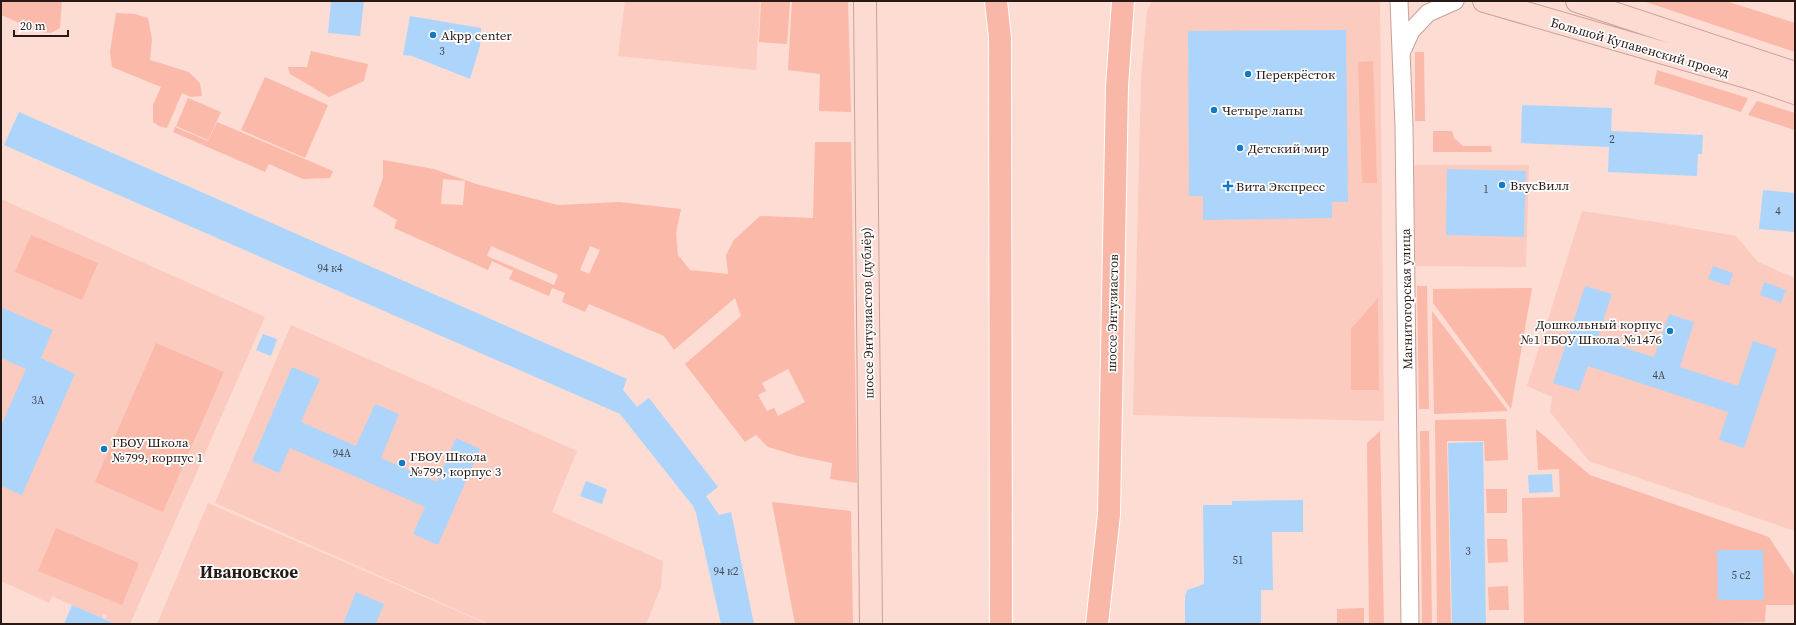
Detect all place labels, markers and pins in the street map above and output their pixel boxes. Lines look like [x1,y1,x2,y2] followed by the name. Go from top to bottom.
[441,27,512,44] place label: Akpp center
[428,30,438,40] marker: Akpp center
[1256,66,1335,83] place label: Перекрёсток
[1243,69,1253,79] marker: Перекрёсток
[1222,102,1303,119] place label: Четыре лапы
[1209,105,1219,115] marker: Четыре лапы
[1248,140,1329,157] place label: Детский мир
[1235,143,1245,153] marker: Детский мир
[1510,177,1569,194] place label: ВкусВилл
[1236,178,1325,195] place label: Вита Экспресс
[1497,180,1507,190] marker: ВкусВилл
[1223,181,1233,191] marker: Вита Экспресс
[1521,316,1662,348] place label: Дошкольный корпус №1 ГБОУ Школа №1476
[1665,326,1675,336] marker: Дошкольный корпус №1 ГБОУ Школа №1476
[112,434,203,466] place label: ГБОУ Школа №799, корпус 1
[99,444,109,454] marker: ГБОУ Школа №799, корпус 1
[410,448,501,480] place label: ГБОУ Школа №799, корпус 3
[397,458,407,468] marker: ГБОУ Школа №799, корпус 3

